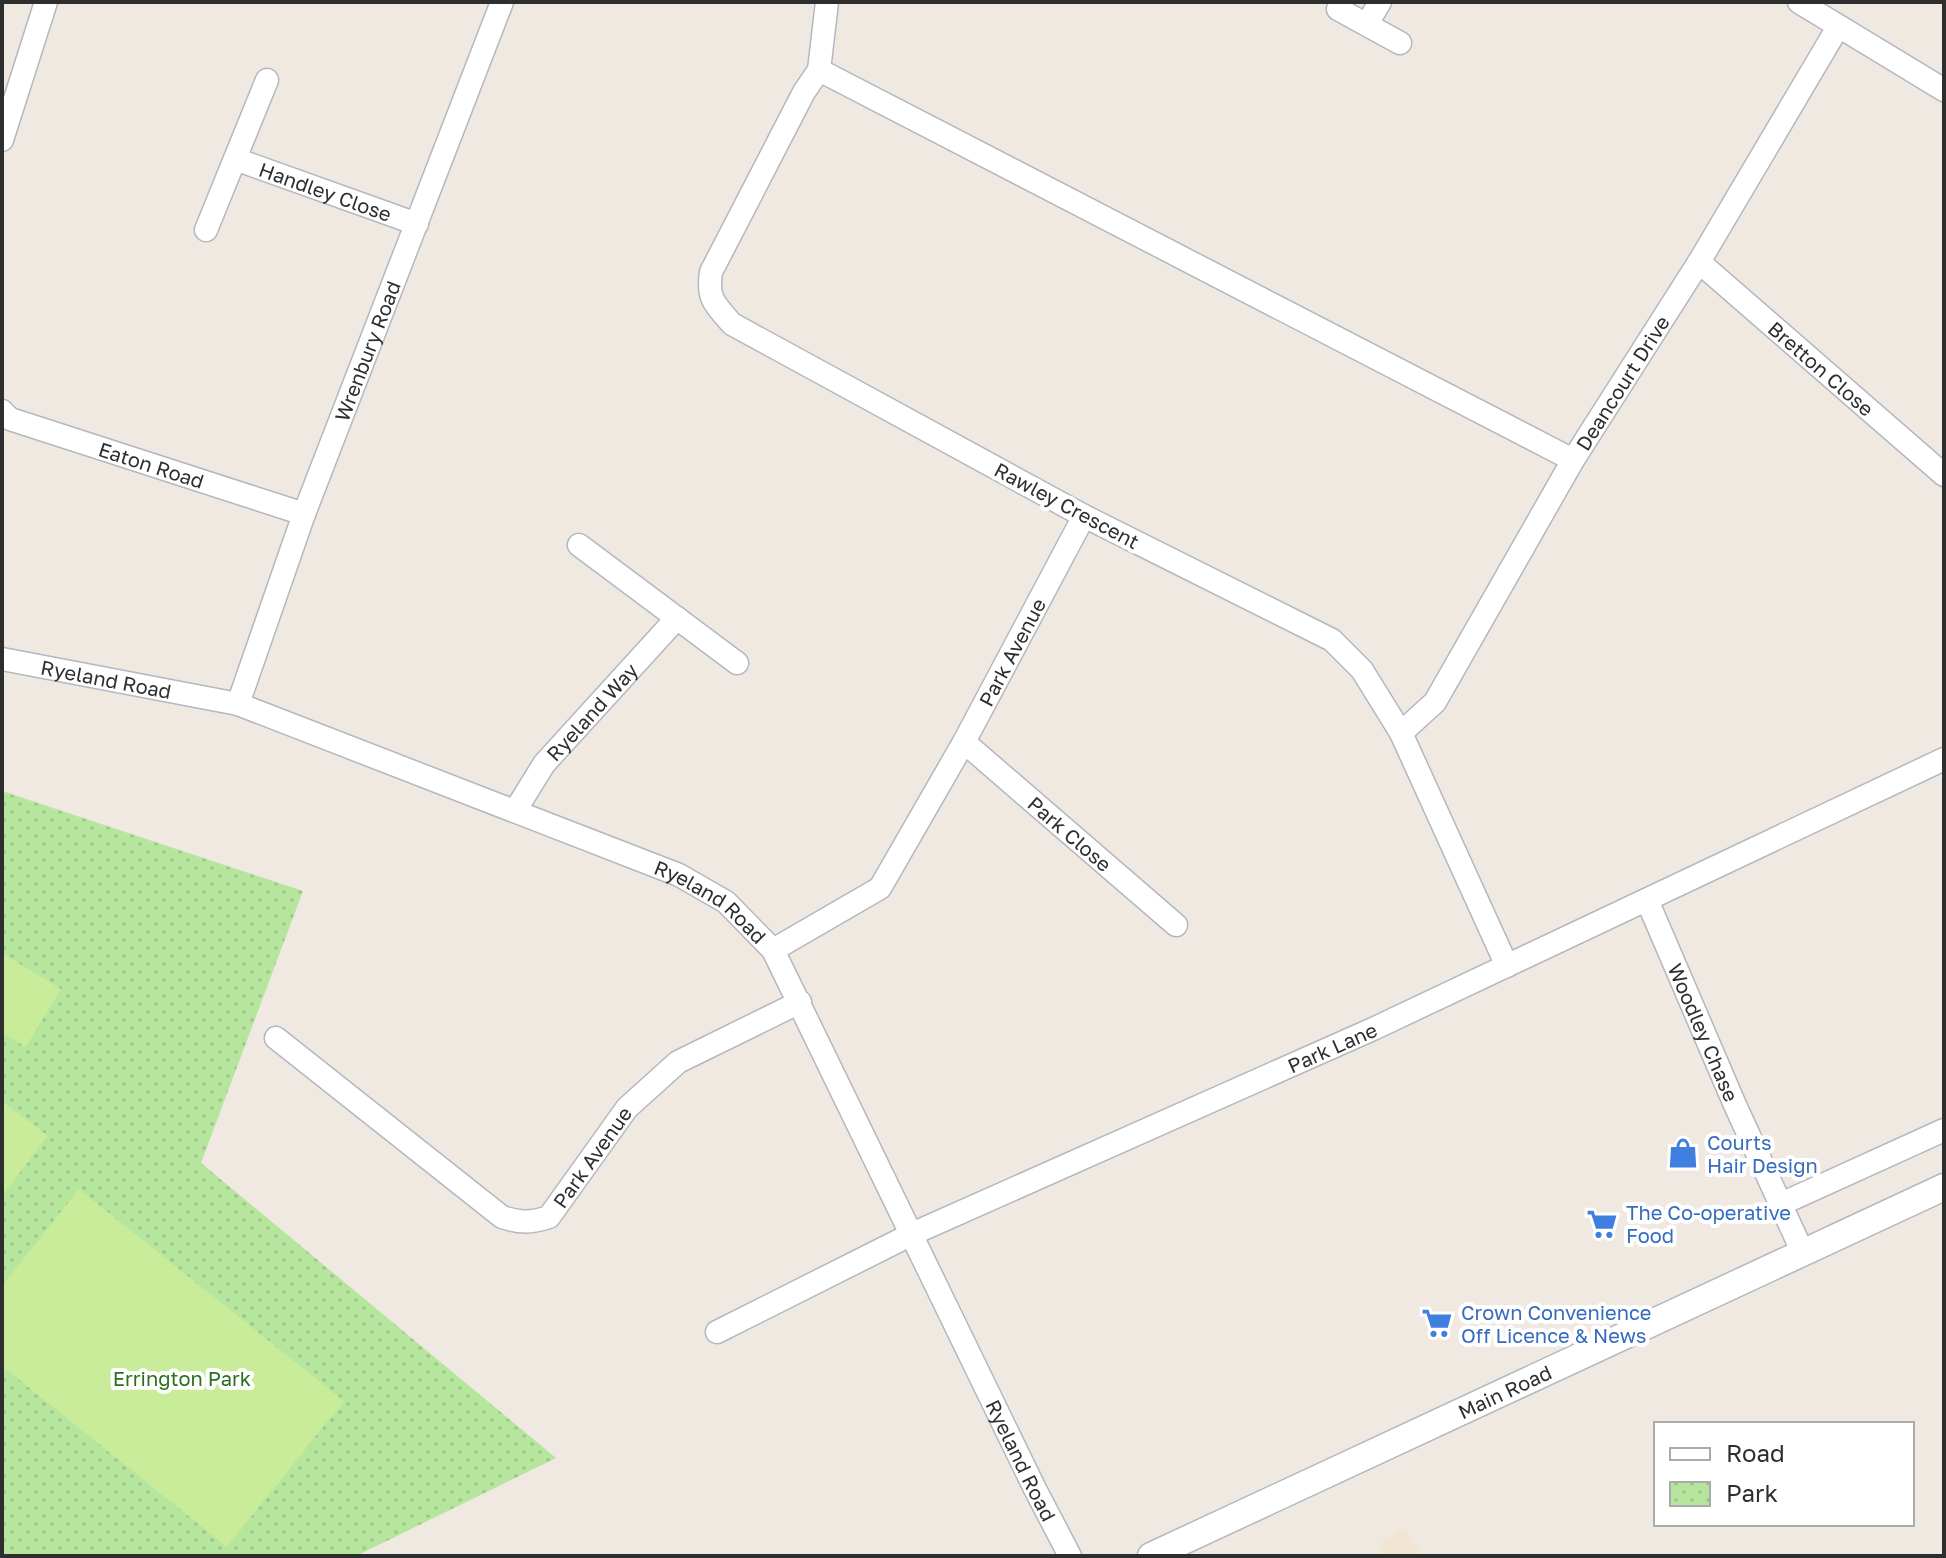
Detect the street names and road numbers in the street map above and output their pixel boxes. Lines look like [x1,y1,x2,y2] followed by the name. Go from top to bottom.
[256,157,395,226] street label: Handley Close
[329,277,405,424] street label: Wrenbury Road
[1570,311,1674,455] street label: Deancourt Drive
[1764,316,1879,421] street label: Bretton Close
[96,436,207,493] street label: Eaton Road
[991,457,1143,553] street label: Rawley Crescent
[973,594,1050,710] street label: Park Avenue
[39,655,173,703] street label: Ryeland Road
[541,658,642,766] street label: Ryeland Way
[1023,791,1117,876] street label: Park Close
[651,855,771,948] street label: Ryeland Road
[1664,960,1744,1105] street label: Woodley Chase
[1284,1017,1380,1077] street label: Park Lane
[547,1102,636,1212] street label: Park Avenue
[1454,1359,1555,1423] street label: Main Road
[981,1395,1062,1525] street label: Ryeland Road

